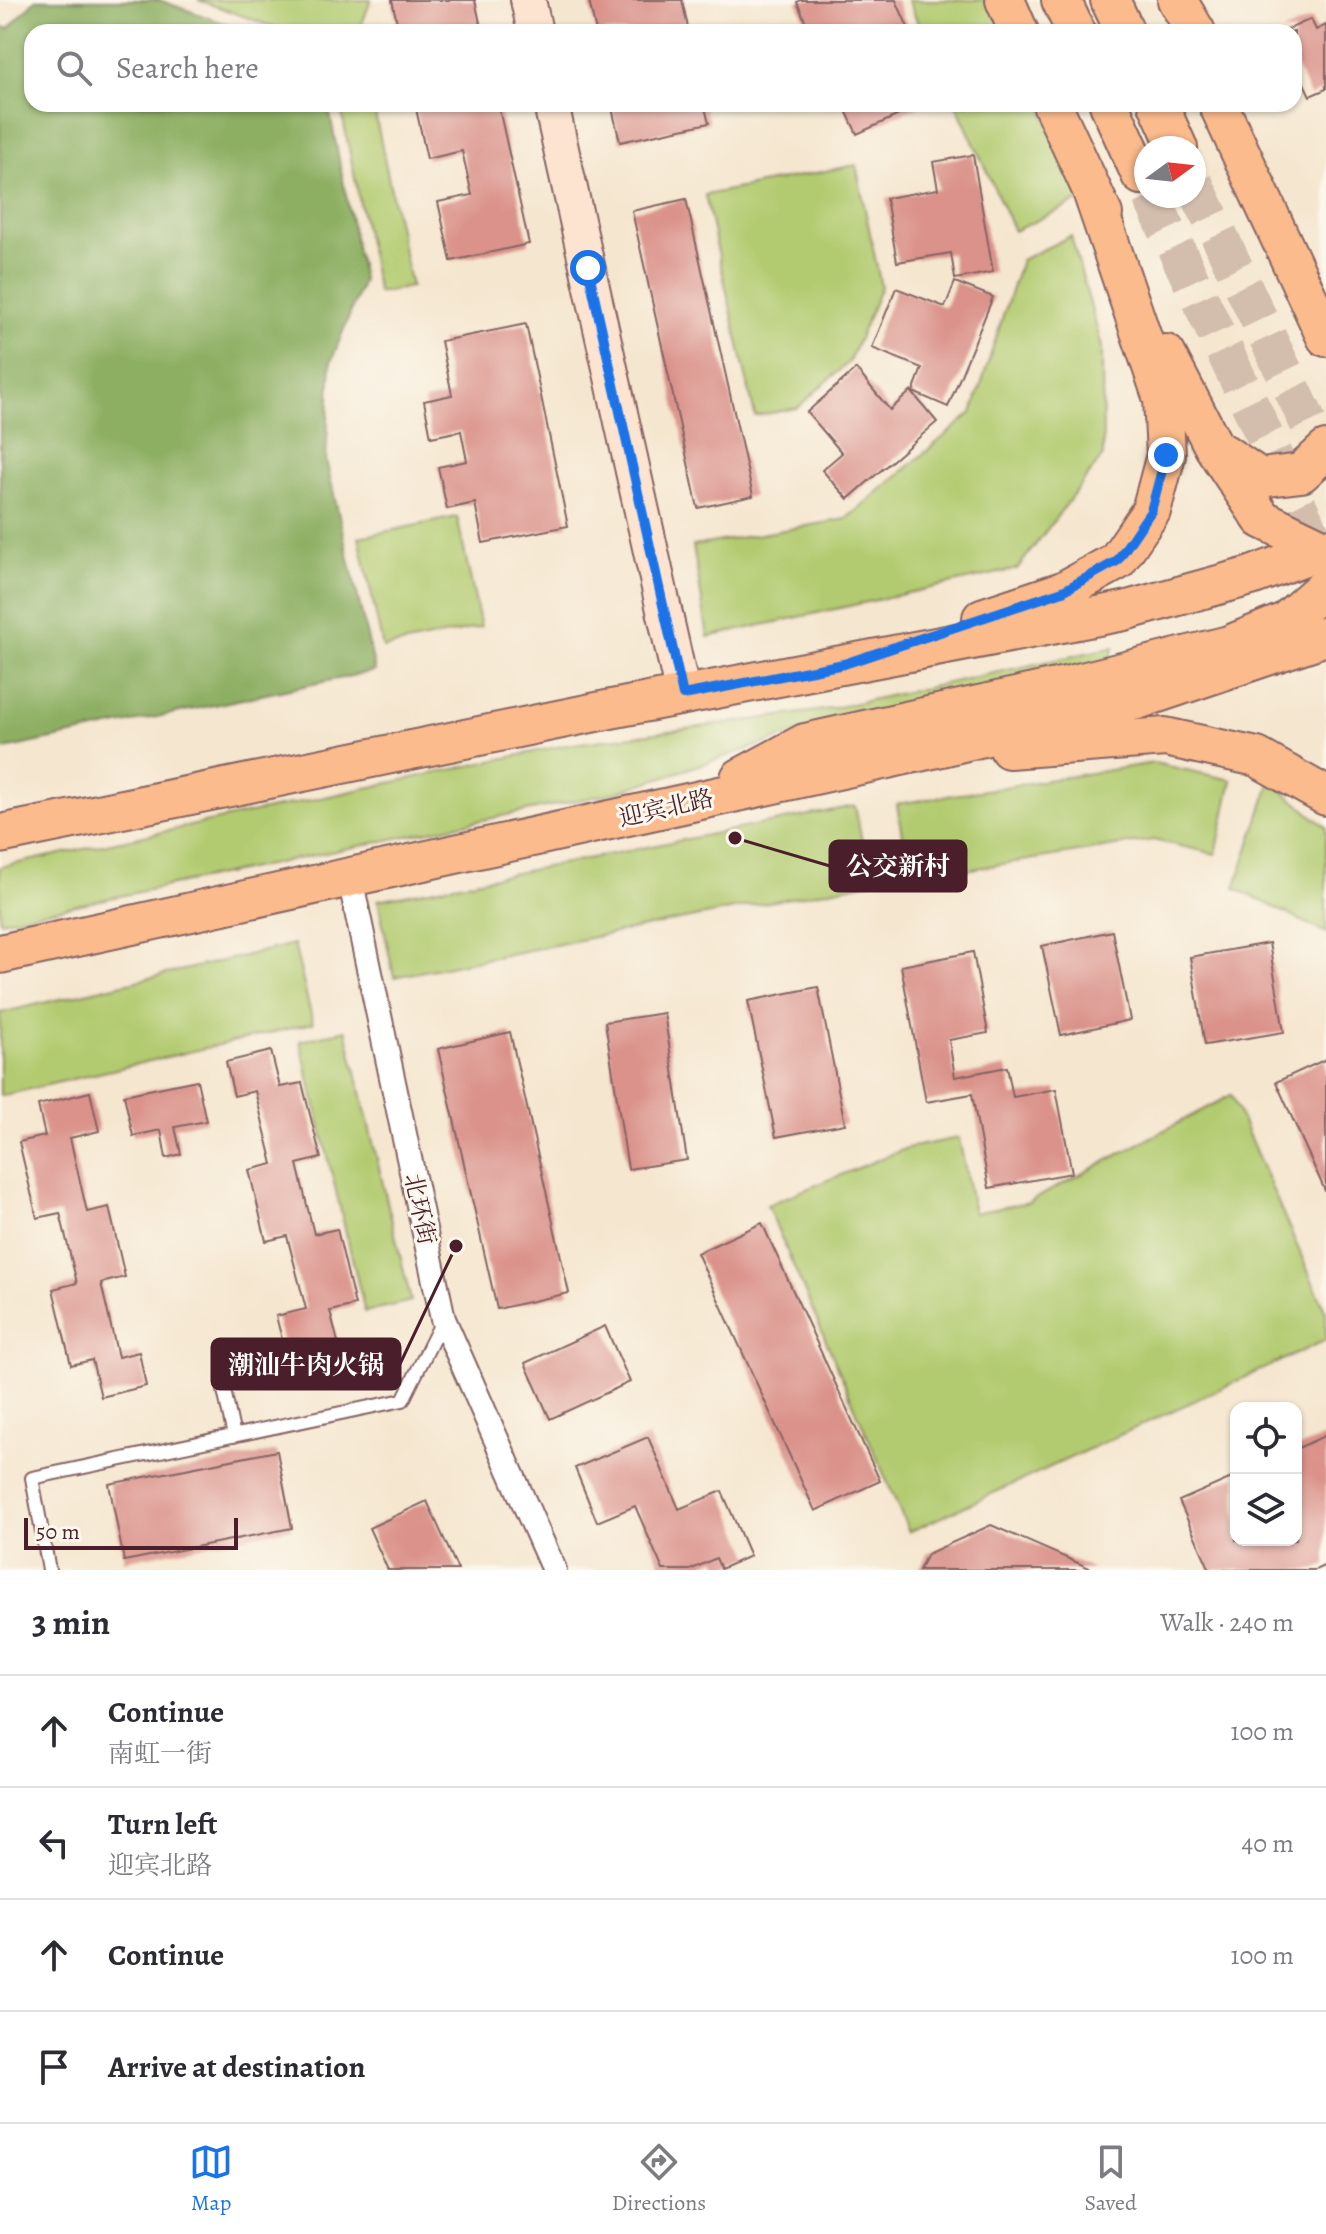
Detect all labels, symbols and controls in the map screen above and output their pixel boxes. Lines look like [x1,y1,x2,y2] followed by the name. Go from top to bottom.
[24,24,1302,112] search box
[52,46,96,90] icon: search
[116,48,259,88] text: Search here
[1134,136,1206,208] north arrow
[570,250,606,286] route start
[1148,437,1184,473] route end
[616,782,716,834] street label: 迎宾北路
[830,841,966,891] callout: 公交新村
[846,849,950,884] text: 公交新村
[397,1170,443,1248] street label: 北环街
[212,1339,400,1389] callout: 潮汕牛肉火锅
[228,1348,384,1383] text: 潮汕牛肉火锅
[1230,1402,1302,1546] map controls
[1230,1402,1302,1474] button: locate
[1230,1474,1302,1546] button: layers
[24,1514,238,1550] scale bar
[36,1517,80,1547] text: 50 m
[32,1599,110,1646] text: 3 min
[1160,1605,1294,1640] text: Walk · 240 m
[108,1692,224,1732] text: Continue
[32,1709,76,1753] icon: ahead
[1231,1714,1294,1749] text: 100 m
[108,1736,212,1771] text: 南虹一街
[108,1804,217,1844] text: Turn left
[32,1821,76,1865] icon: left
[1242,1826,1294,1861] text: 40 m
[108,1848,212,1883] text: 迎宾北路
[32,1933,76,1977] icon: ahead
[108,1935,224,1975] text: Continue
[1231,1938,1294,1973] text: 100 m
[32,2045,76,2089] icon: arrive
[108,2047,365,2087] text: Arrive at destination
[189,2140,233,2218] tab: Map
[612,2140,706,2218] tab: Directions
[1085,2140,1137,2218] tab: Saved

